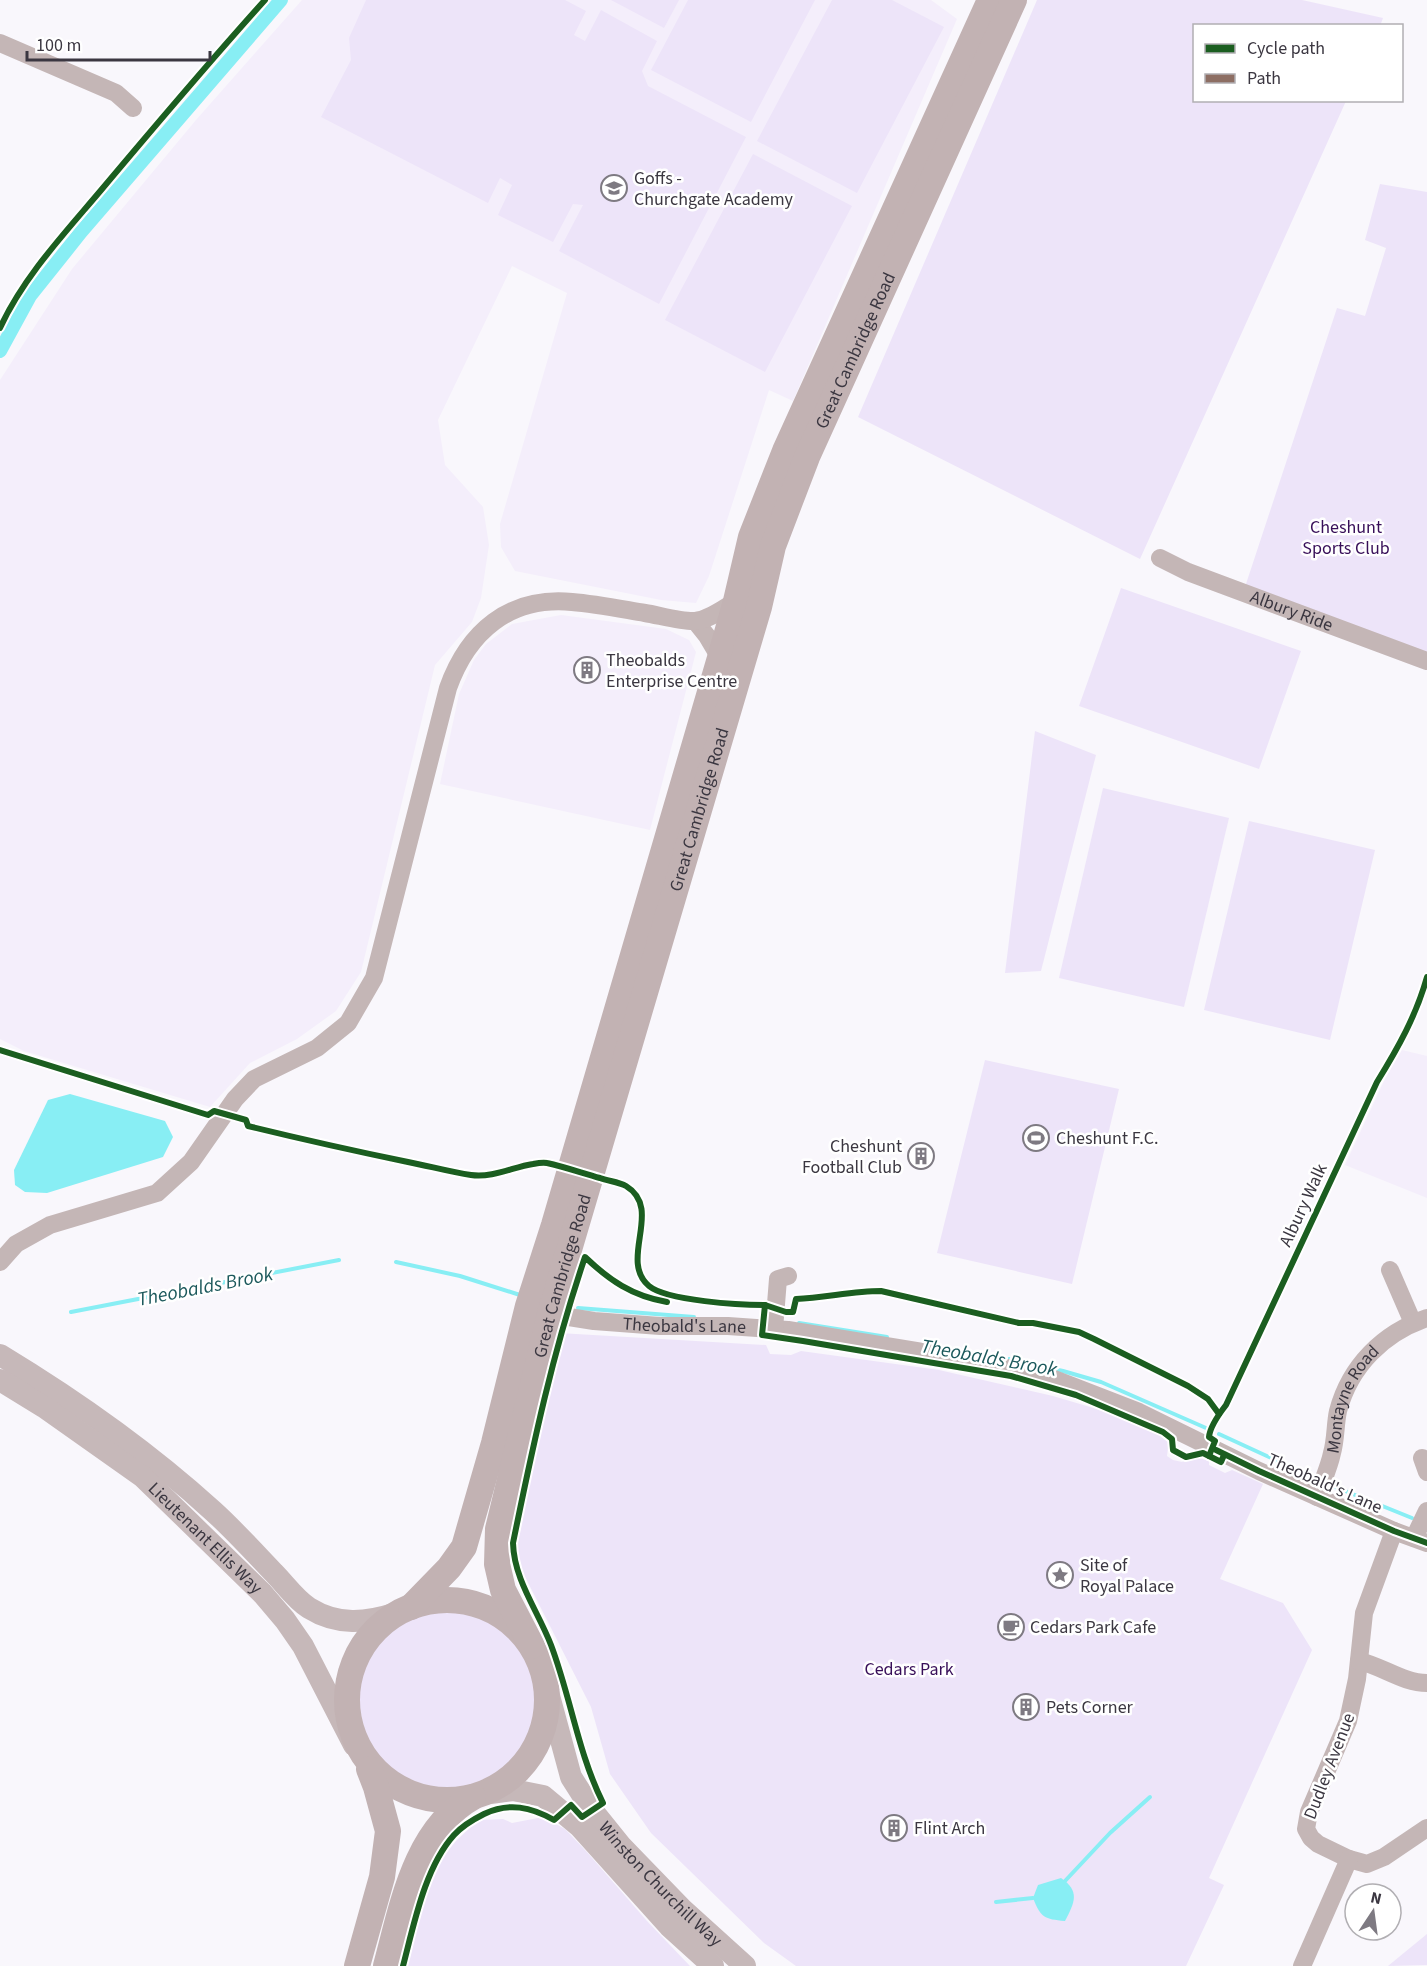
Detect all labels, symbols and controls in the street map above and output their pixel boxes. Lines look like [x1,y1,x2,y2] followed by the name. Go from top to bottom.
[27,24,210,62] scale bar
[1193,24,1403,102] legend
[36,33,81,58] text: 100 m
[1247,36,1325,61] text: Cycle path
[1247,66,1281,91] text: Path
[634,166,794,212] place label: Goffs - Churchgate Academy
[599,173,629,203] school or university icon: Goffs - Churchgate Academy
[809,268,902,433] street label: Great Cambridge Road
[1302,515,1390,561] park label: Cheshunt Sports Club
[1247,584,1337,638] street label: Albury Ride
[606,648,737,694] place label: Theobalds Enterprise Centre
[572,655,602,685] building icon: Theobalds Enterprise Centre
[664,725,736,894] street label: Great Cambridge Road
[1021,1123,1051,1153] sports icon: Cheshunt F.C.
[1056,1126,1159,1151] place label: Cheshunt F.C.
[802,1134,902,1180] place label: Cheshunt Football Club
[906,1141,936,1171] building icon: Cheshunt Football Club
[1273,1159,1334,1251] street label: Albury Walk
[528,1191,598,1360] street label: Great Cambridge Road
[135,1260,276,1314] water label: Theobalds Brook
[622,1311,747,1340] street label: Theobald's Lane
[919,1332,1060,1384] water label: Theobalds Brook
[1320,1339,1385,1455] street label: Montayne Road
[1263,1447,1386,1520] street label: Theobald's Lane
[142,1477,268,1600] street label: Lieutenant Ellis Way
[1080,1553,1174,1599] place label: Site of Royal Palace
[1045,1560,1075,1590] place icon: Site of Royal Palace
[996,1612,1026,1642] cafe icon: Cedars Park Cafe
[1030,1615,1156,1640] place label: Cedars Park Cafe
[864,1657,954,1682] park label: Cedars Park
[1011,1692,1041,1722] building icon: Pets Corner
[1046,1695,1134,1720] place label: Pets Corner
[1298,1709,1361,1823] street label: Dudley Avenue
[879,1813,909,1843] building icon: Flint Arch
[593,1816,728,1953] street label: Winston Churchill Way
[914,1816,985,1841] place label: Flint Arch
[1343,1882,1403,1942] north arrow
[1368,1886,1384,1910] text: N

